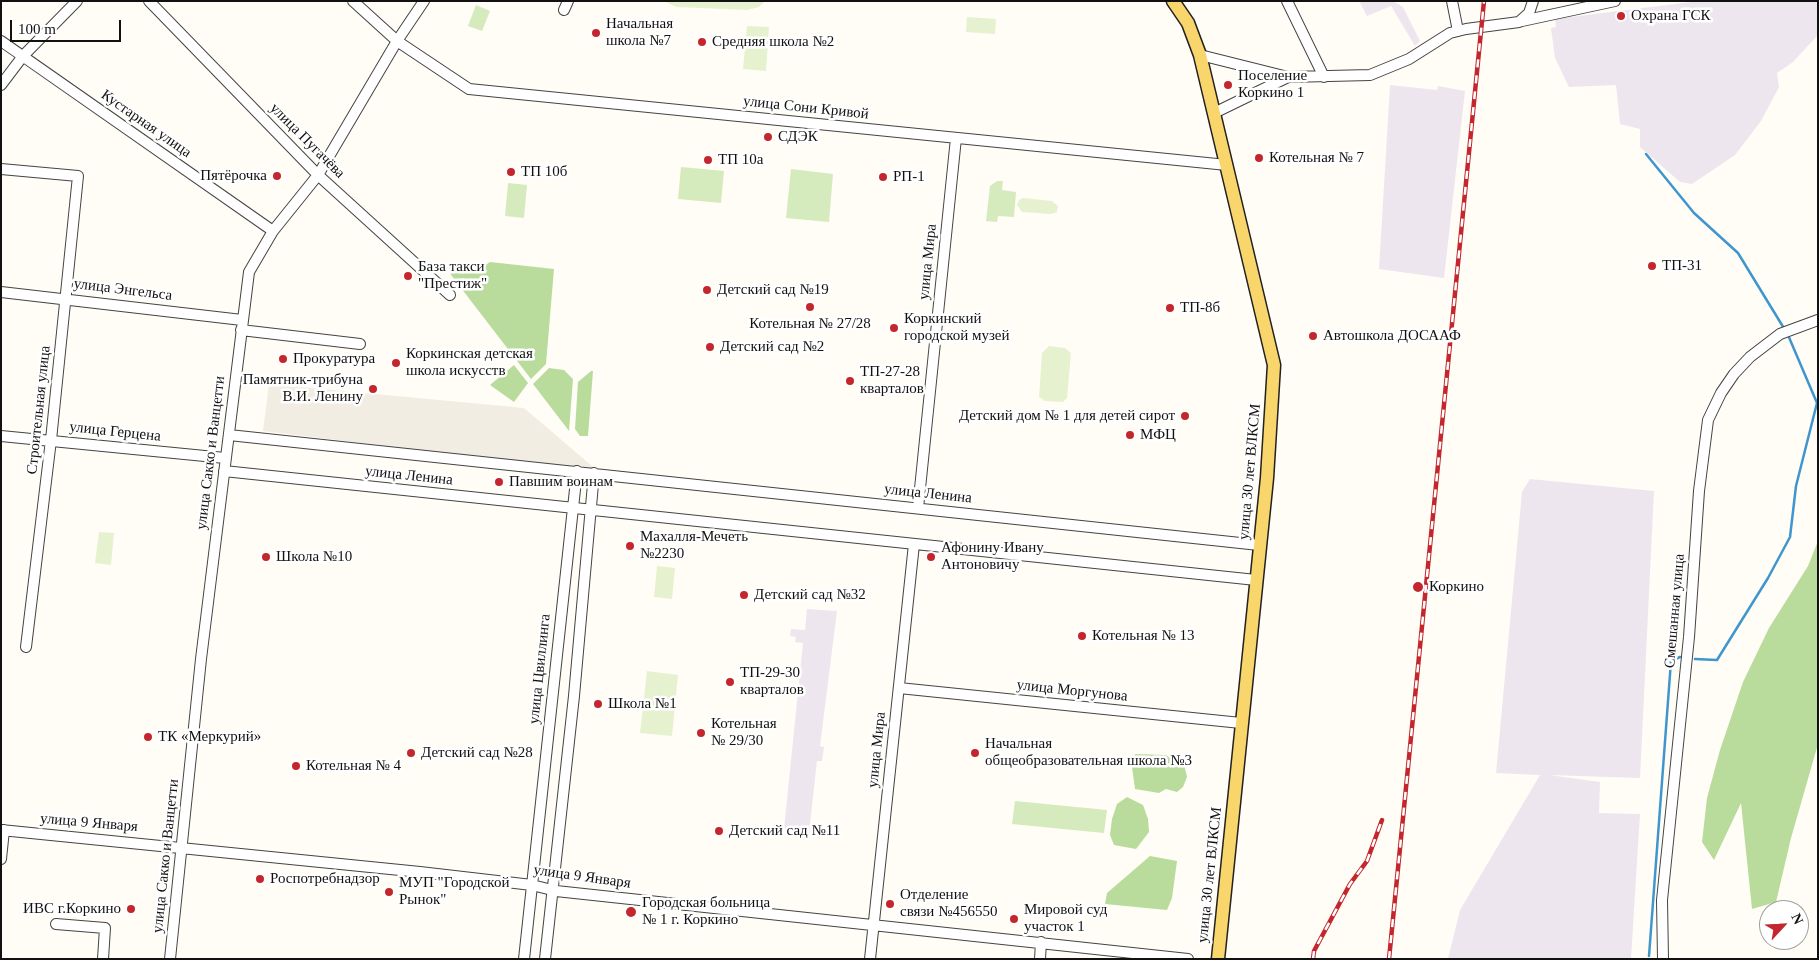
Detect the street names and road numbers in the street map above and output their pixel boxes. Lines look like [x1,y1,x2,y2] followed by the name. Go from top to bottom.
[97,86,195,162] street label: Кустарная улица
[742,92,870,124] street label: улица Сони Кривой
[266,100,348,182] street label: улица Пугачёва
[915,223,941,301] street label: улица Мира
[73,275,173,305] street label: улица Энгельса
[23,345,55,475] street label: Строительная улица
[193,375,229,531] street label: улица Сакко и Ванцетти
[1235,403,1265,541] street label: улица 30 лет ВЛКСМ
[68,418,162,446] street label: улица Герцена
[364,462,454,490] street label: улица Ленина
[883,480,973,508] street label: улица Ленина
[1661,553,1689,669] street label: Смешанная улица
[525,613,555,725] street label: улица Цвиллинга
[1016,676,1128,706] street label: улица Моргунова
[864,711,890,789] street label: улица Мира
[149,778,183,934] street label: улица Сакко и Ванцетти
[1194,806,1226,944] street label: улица 30 лет ВЛКСМ
[39,810,139,836] street label: улица 9 Января
[532,861,632,893] street label: улица 9 Января

